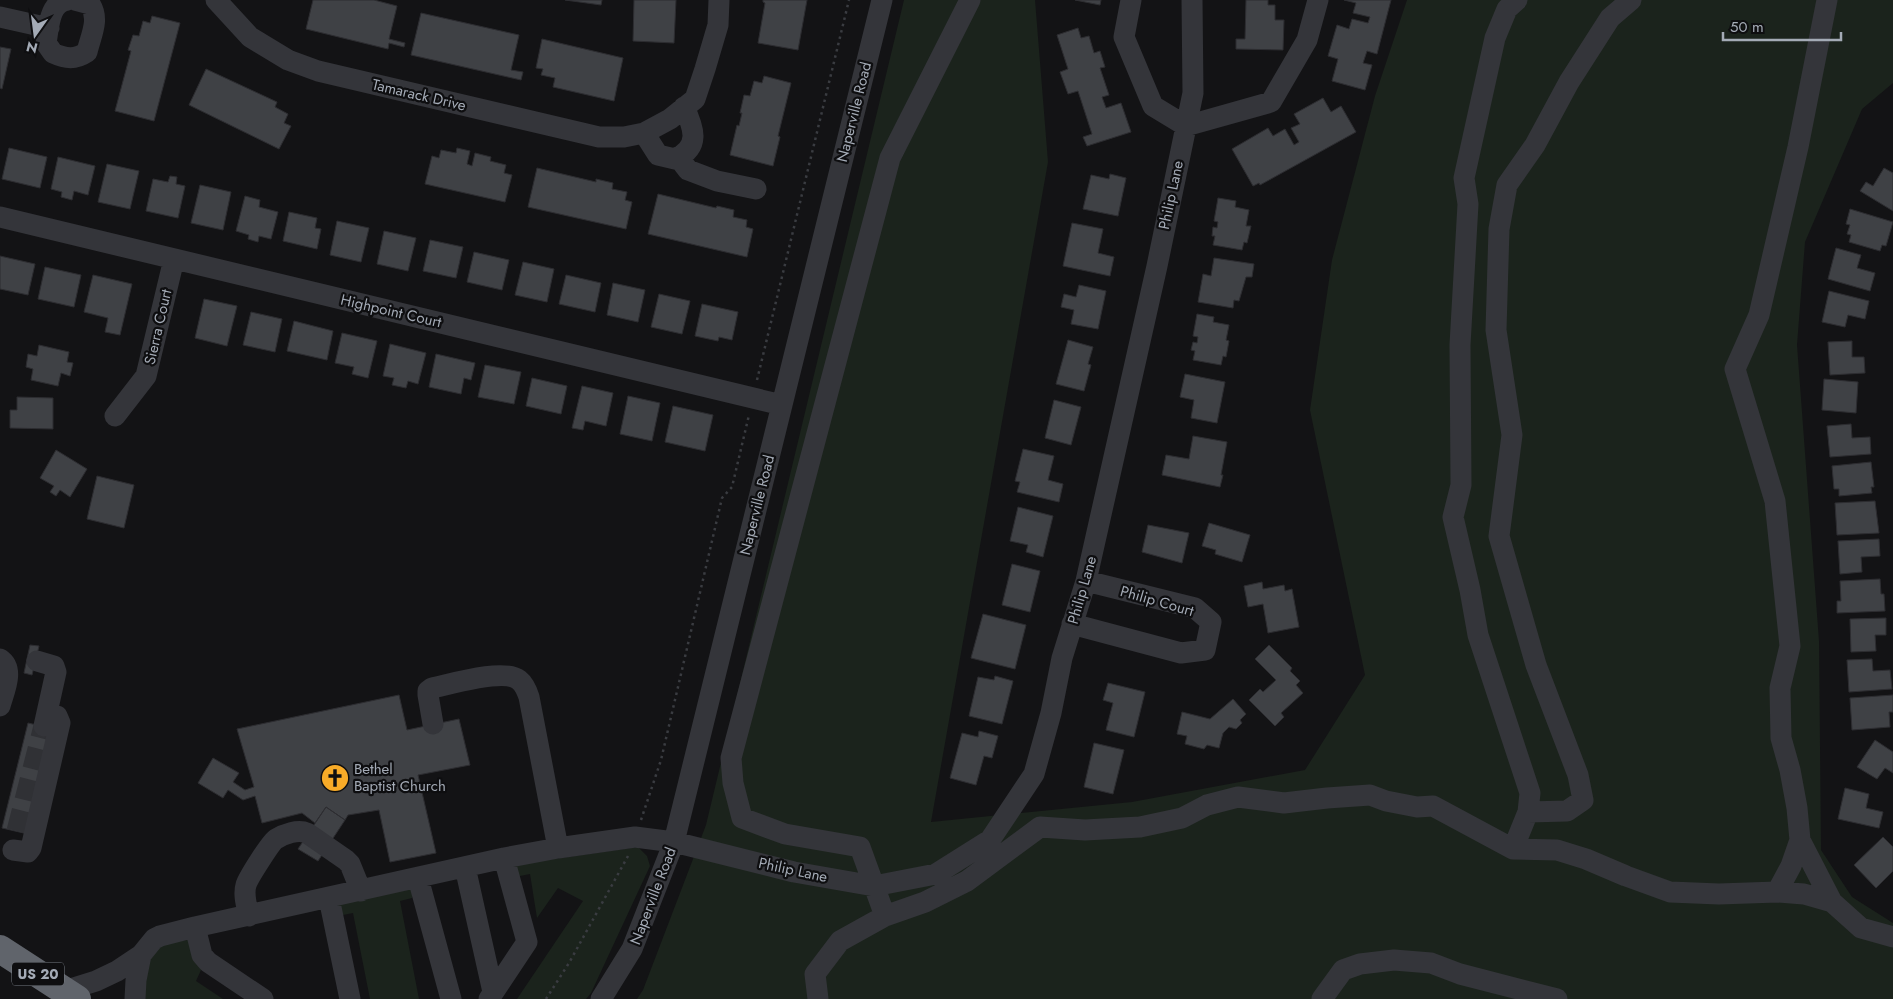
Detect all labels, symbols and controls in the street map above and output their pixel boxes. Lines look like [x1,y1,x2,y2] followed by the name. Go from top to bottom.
[10,10,60,60] north arrow
[1723,10,1840,42] scale bar
[1730,16,1764,38] text: 50 m
[24,37,40,59] text: N
[831,60,877,164] street label: Naperville Road
[370,74,468,117] street label: Tamarack Drive
[1153,158,1189,232] street label: Philip Lane
[139,287,177,367] street label: Sierra Court
[338,289,444,333] street label: Highpoint Court
[734,453,780,557] street label: Naperville Road
[1062,553,1102,627] street label: Philip Lane
[1118,580,1197,622] street label: Philip Court
[354,758,446,797] place label: Bethel Baptist Church
[320,763,350,793] church icon: Bethel Baptist Church
[624,844,682,948] street label: Naperville Road
[756,852,830,888] street label: Philip Lane
[12,962,64,986] road number: US 20

